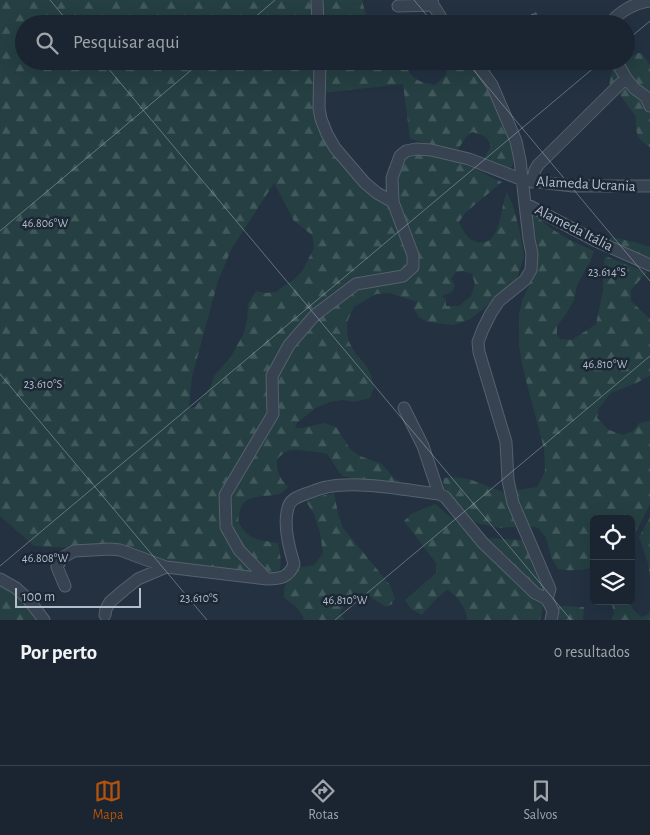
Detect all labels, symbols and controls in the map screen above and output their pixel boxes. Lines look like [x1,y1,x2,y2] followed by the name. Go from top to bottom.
[15,15,635,70] search box
[33,29,61,57] icon: search
[73,33,179,52] text: Pesquisar aqui
[536,174,636,194] street label: Alameda Ucrania
[533,202,615,254] street label: Alameda Itália
[22,217,68,229] text: 46.806°W
[588,266,626,278] text: 23.614°S
[583,358,628,370] text: 46.810°W
[24,378,63,390] text: 23.610°S
[590,515,635,605] map controls
[590,515,635,560] button: locate
[22,552,68,564] text: 46.808°W
[590,560,635,605] button: layers
[15,585,141,608] scale bar
[22,590,55,604] text: 100 m
[180,592,219,604] text: 23.610°S
[323,594,368,606] text: 46.810°W
[20,642,97,663] text: Por perto
[554,644,630,660] text: 0 resultados
[92,777,123,824] tab: Mapa
[308,777,339,824] tab: Rotas
[524,777,558,824] tab: Salvos

